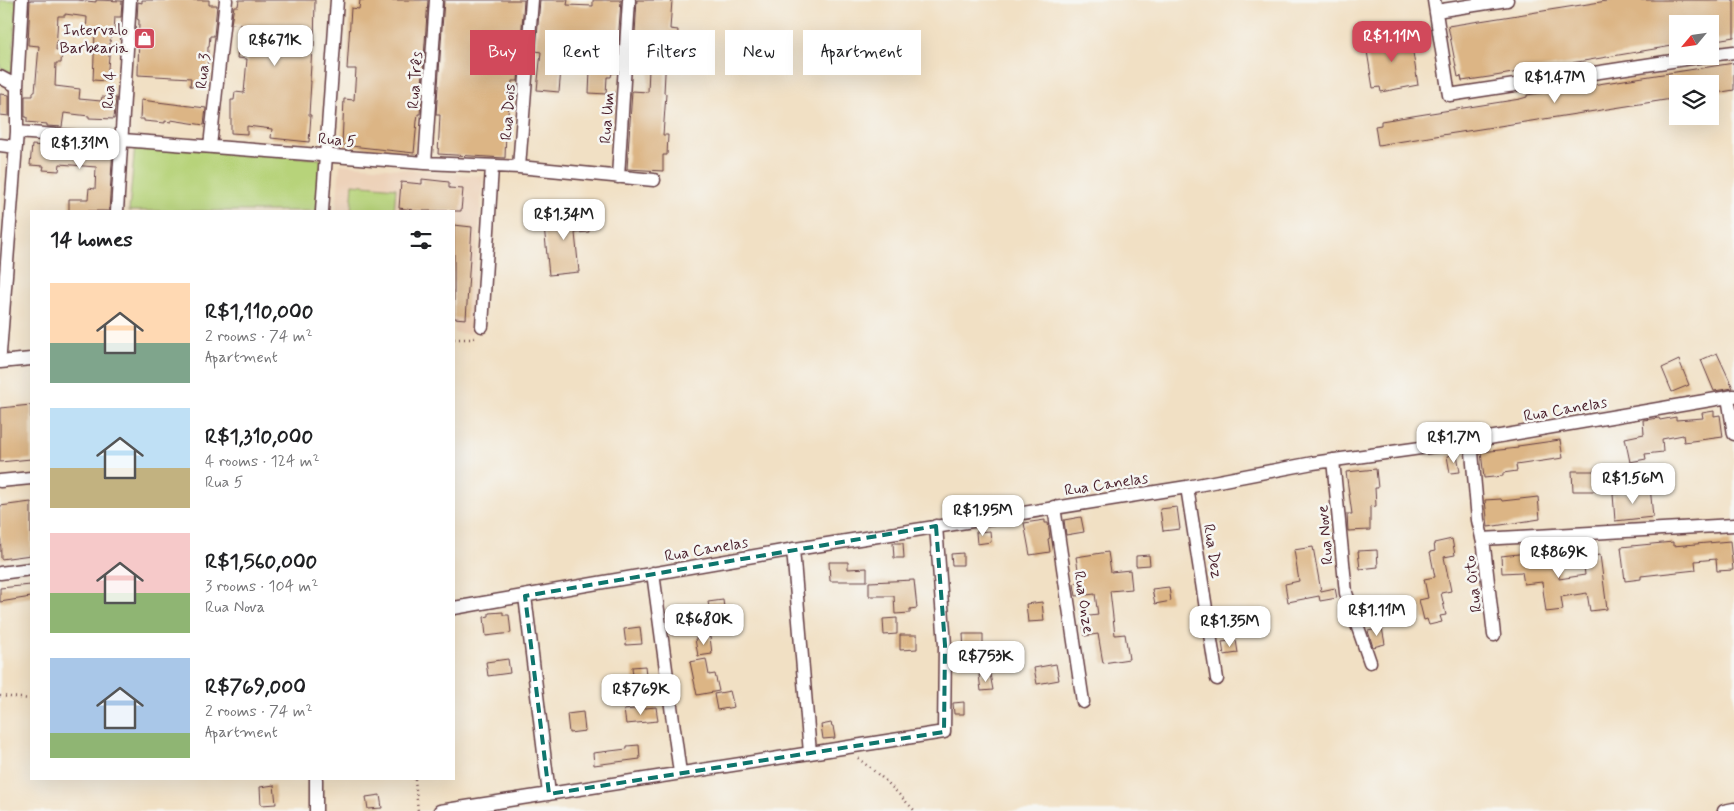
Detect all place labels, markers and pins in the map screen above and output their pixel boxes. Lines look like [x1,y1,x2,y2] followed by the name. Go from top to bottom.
[60,20,128,59] place label: Intervalo Barbearia
[1346,20,1438,63] pin: R$1.11M
[234,24,316,67] pin: R$671K
[132,26,156,50] shop icon: Intervalo Barbearia
[1509,62,1601,104] pin: R$1.47M
[34,128,126,170] pin: R$1.31M
[518,198,610,241] pin: R$1.34M
[1413,422,1495,464] pin: R$1.7M
[1587,462,1679,505] pin: R$1.56M
[937,494,1029,537] pin: R$1.95M
[1518,536,1600,579] pin: R$869K
[1331,594,1423,637] pin: R$1.11M
[663,604,745,646] pin: R$680K
[1184,606,1276,648] pin: R$1.35M
[945,640,1027,683] pin: R$753K
[600,674,682,716] pin: R$769K

